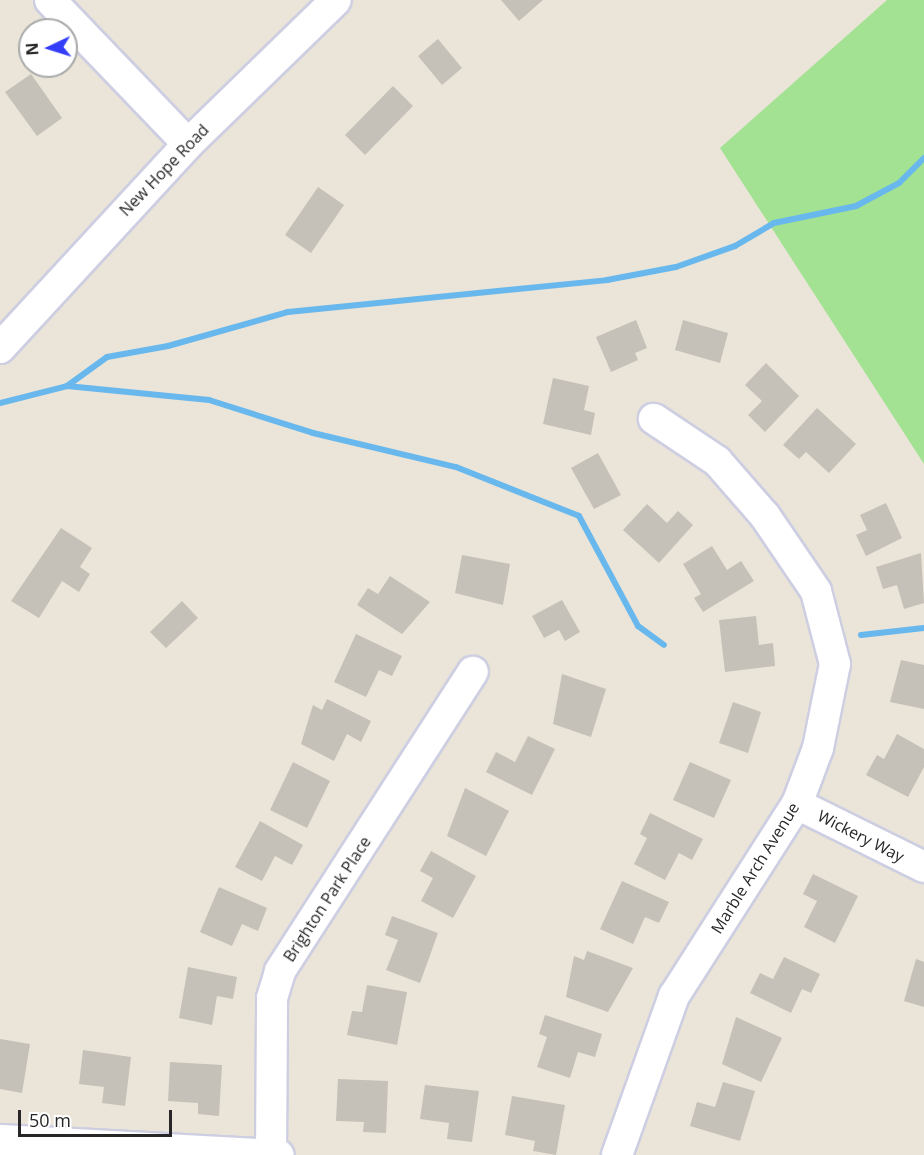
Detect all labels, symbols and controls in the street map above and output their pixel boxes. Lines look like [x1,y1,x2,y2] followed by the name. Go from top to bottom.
[18,18,78,78] north arrow
[21,42,43,56] text: N
[115,120,213,220] street label: New Hope Road
[707,799,803,937] street label: Marble Arch Avenue
[815,806,907,866] street label: Wickery Way
[279,833,375,965] street label: Brighton Park Place
[21,1098,176,1136] scale bar
[29,1108,71,1132] text: 50 m

